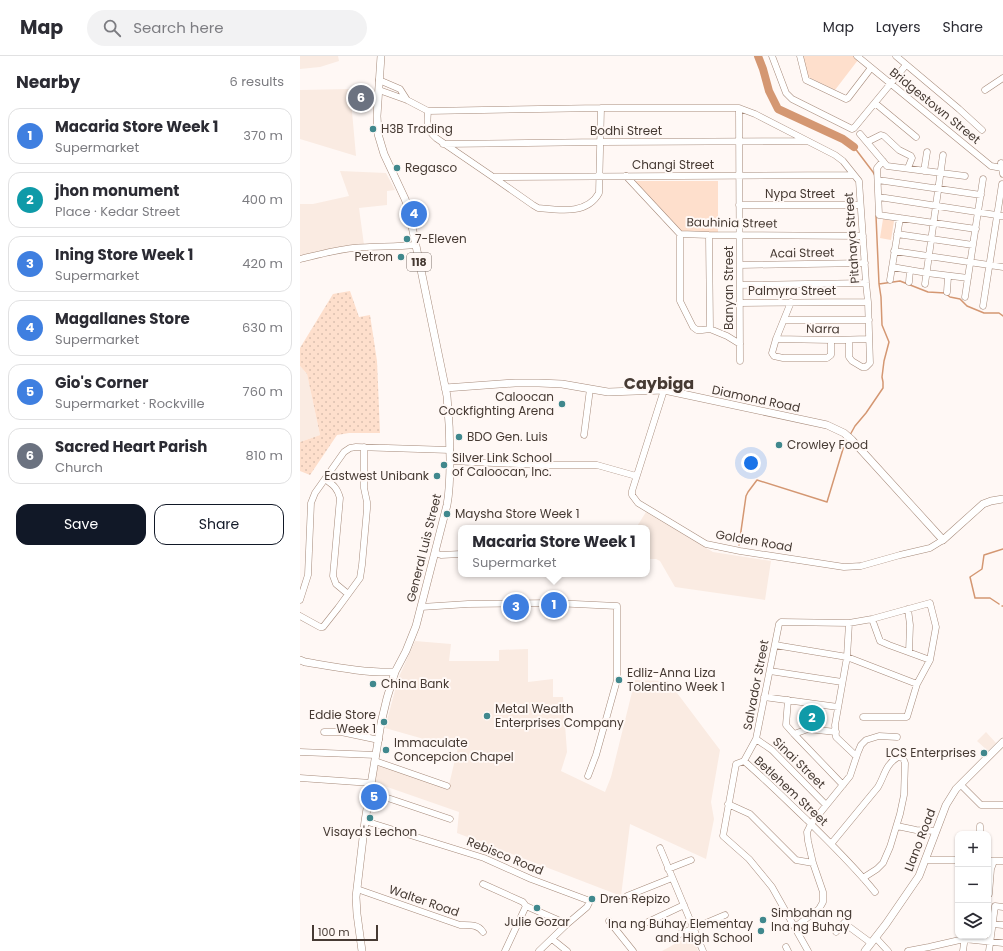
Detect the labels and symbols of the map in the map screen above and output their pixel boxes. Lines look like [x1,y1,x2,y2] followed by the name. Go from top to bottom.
[886,64,984,148] street label: Bridgestown Street
[348,83,374,113] pin: 6
[381,120,453,137] place label: H3B Trading
[590,122,662,139] street label: Bodhi Street
[368,124,378,134] marker: H3B Trading
[632,156,714,173] street label: Changi Street
[405,159,458,176] place label: Regasco
[392,163,402,173] marker: Regasco
[765,185,835,202] street label: Nypa Street
[840,192,863,284] street label: Pitahaya Street
[401,199,427,229] pin: 4
[686,213,778,232] street label: Bauhinia Street
[415,230,467,247] place label: 7-Eleven
[402,234,412,244] marker: 7-Eleven
[769,243,835,262] street label: Acai Street
[720,246,737,330] street label: Banyan Street
[354,248,393,265] place label: Petron
[396,252,406,262] marker: Petron
[407,253,431,271] road number: 118
[748,282,836,299] street label: Palmyra Street
[806,320,840,337] street label: Narra
[624,372,694,395] district label: Caybiga
[710,381,802,416] street label: Diamond Road
[439,388,554,419] place label: Caloocan Cockfighting Arena
[557,399,567,409] marker: Caloocan Cockfighting Arena
[467,428,548,445] place label: BDO Gen. Luis
[454,432,464,442] marker: BDO Gen. Luis
[787,436,868,453] place label: Crowley Food
[774,440,784,450] marker: Crowley Food
[452,449,552,480] place label: Silver Link School of Caloocan, Inc.
[741,453,761,473] your location
[439,460,449,470] marker: Silver Link School of Caloocan, Inc.
[324,467,430,484] place label: Eastwest Unibank
[432,471,442,481] marker: Eastwest Unibank
[402,492,445,604] street label: General Luis Street
[455,505,580,522] place label: Maysha Store Week 1
[442,509,452,519] marker: Maysha Store Week 1
[714,525,794,556] street label: Golden Road
[541,590,567,620] pin: 1
[503,592,529,622] pin: 3
[738,638,773,731] street label: Salvador Street
[627,664,725,695] place label: Edliz-Anna Liza Tolentino Week 1
[381,675,450,692] place label: China Bank
[614,675,624,685] marker: Edliz-Anna Liza Tolentino Week 1
[368,679,378,689] marker: China Bank
[495,700,624,731] place label: Metal Wealth Enterprises Company
[799,703,825,733] pin: 2
[309,706,376,737] place label: Eddie Store Week 1
[482,711,492,721] marker: Metal Wealth Enterprises Company
[379,717,389,727] marker: Eddie Store Week 1
[769,733,829,792] street label: Sinai Street
[394,734,514,765] place label: Immaculate Concepcion Chapel
[886,744,976,761] place label: LCS Enterprises
[381,745,391,755] marker: Immaculate Concepcion Chapel
[979,748,989,758] marker: LCS Enterprises
[751,752,832,829] street label: Betlehem Street
[361,782,387,812] pin: 5
[900,806,939,874] street label: Llano Road
[365,813,375,823] marker: Visaya's Lechon
[323,823,417,840] place label: Visaya's Lechon
[464,832,546,879] street label: Rebisco Road
[387,881,462,921] street label: Walter Road
[600,890,671,907] place label: Dren Repizo
[587,894,597,904] marker: Dren Repizo
[532,903,542,913] marker: Julie Gozar
[771,904,852,935] place label: Simbahan ng Ina ng Buhay
[504,913,570,930] place label: Julie Gozar
[608,915,753,946] place label: Ina ng Buhay Elementay and High School
[758,915,768,925] marker: Simbahan ng Ina ng Buhay
[312,923,378,942] scale bar
[756,926,766,936] marker: Ina ng Buhay Elementay and High School

